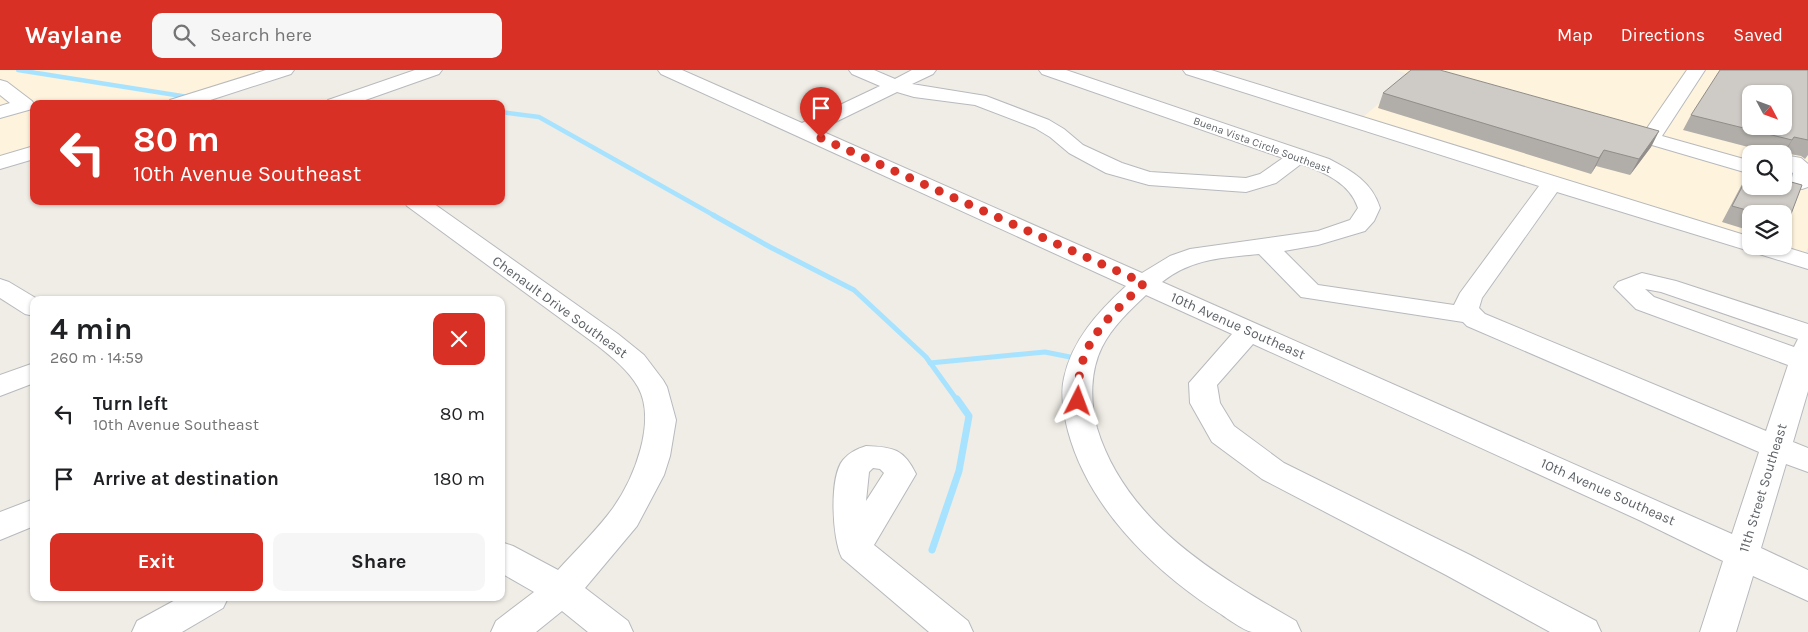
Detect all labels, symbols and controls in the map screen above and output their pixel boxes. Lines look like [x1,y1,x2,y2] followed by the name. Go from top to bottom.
[152,13,502,58] search box
[25,21,122,49] text: Waylane
[170,21,198,49] icon: search
[210,24,312,46] text: Search here
[1557,24,1593,46] text: Map
[1621,24,1705,46] text: Directions
[1733,24,1783,46] text: Saved
[1742,85,1792,135] north arrow
[1742,85,1792,255] map controls
[800,87,842,138] pin
[807,94,835,122] icon: arrive
[1192,114,1332,176] street label: Buena Vista Circle Southeast
[133,119,220,160] text: 80 m
[50,120,115,185] icon: left
[1742,145,1792,195] button: search
[133,161,361,187] text: 10th Avenue Southeast
[1742,205,1792,255] button: layers
[489,252,631,362] street label: Chenault Drive Southeast
[1168,289,1308,363] street label: 10th Avenue Southeast
[50,311,132,347] text: 4 min
[433,313,485,365] button: close
[50,348,143,367] text: 260 m · 14:59
[1051,374,1103,426] position arrow
[93,393,168,415] text: Turn left
[50,400,78,428] icon: left
[440,403,485,425] text: 80 m
[93,415,259,434] text: 10th Avenue Southeast
[1735,422,1791,554] street label: 11th Street Southeast
[1538,455,1678,529] street label: 10th Avenue Southeast
[50,465,78,493] icon: arrive
[93,468,279,490] text: Arrive at destination
[433,468,485,490] text: 180 m
[50,533,263,591] button: Exit
[273,533,485,591] button: Share

